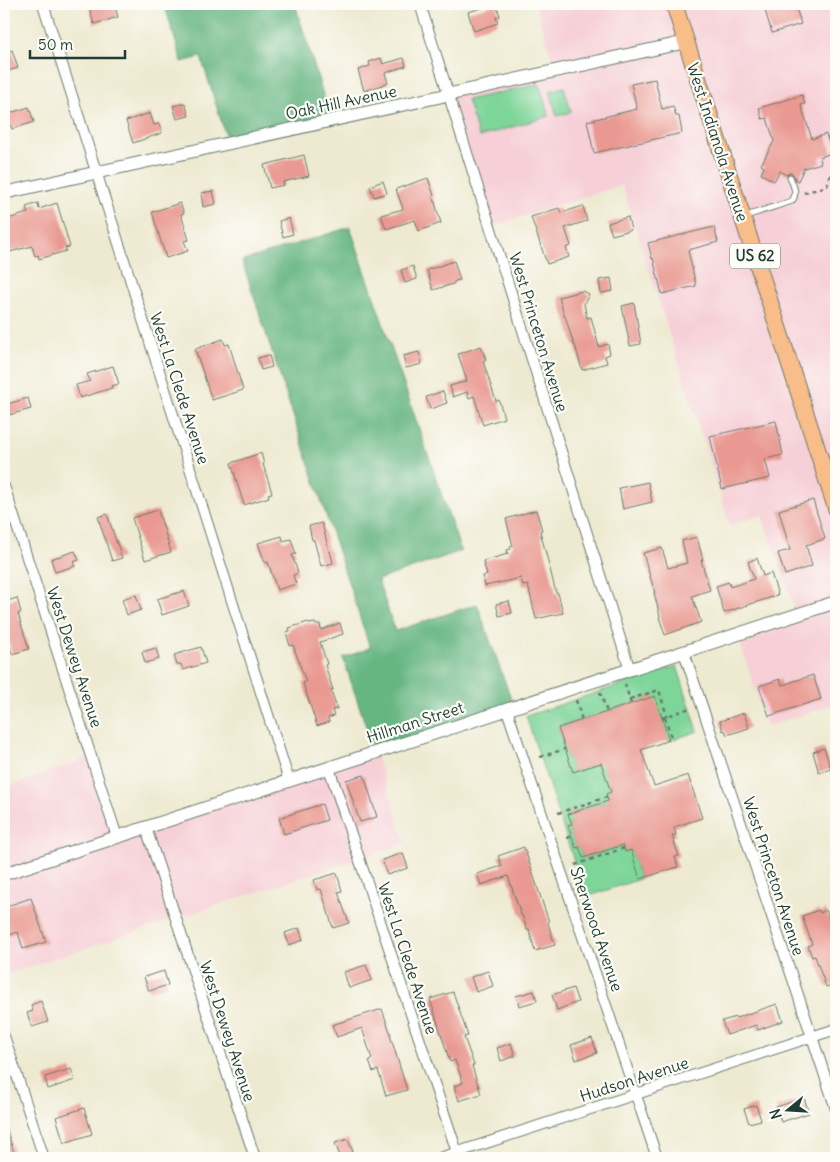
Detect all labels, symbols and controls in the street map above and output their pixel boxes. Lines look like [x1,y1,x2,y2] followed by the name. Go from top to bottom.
[30,28,125,60] scale bar
[38,35,73,54] text: 50 m
[683,60,753,224] street label: West Indianola Avenue
[284,80,398,124] street label: Oak Hill Avenue
[730,244,780,268] road number: US 62
[505,250,573,414] street label: West Princeton Avenue
[146,309,214,467] street label: West La Clede Avenue
[43,584,107,730] street label: West Dewey Avenue
[364,697,467,747] street label: Hillman Street
[739,794,809,958] street label: West Princeton Avenue
[566,864,628,994] street label: Sherwood Avenue
[374,879,442,1037] street label: West La Clede Avenue
[196,958,260,1104] street label: West Dewey Avenue
[577,1052,691,1106] street label: Hudson Avenue
[762,1084,812,1134] north arrow
[766,1107,786,1121] text: N

